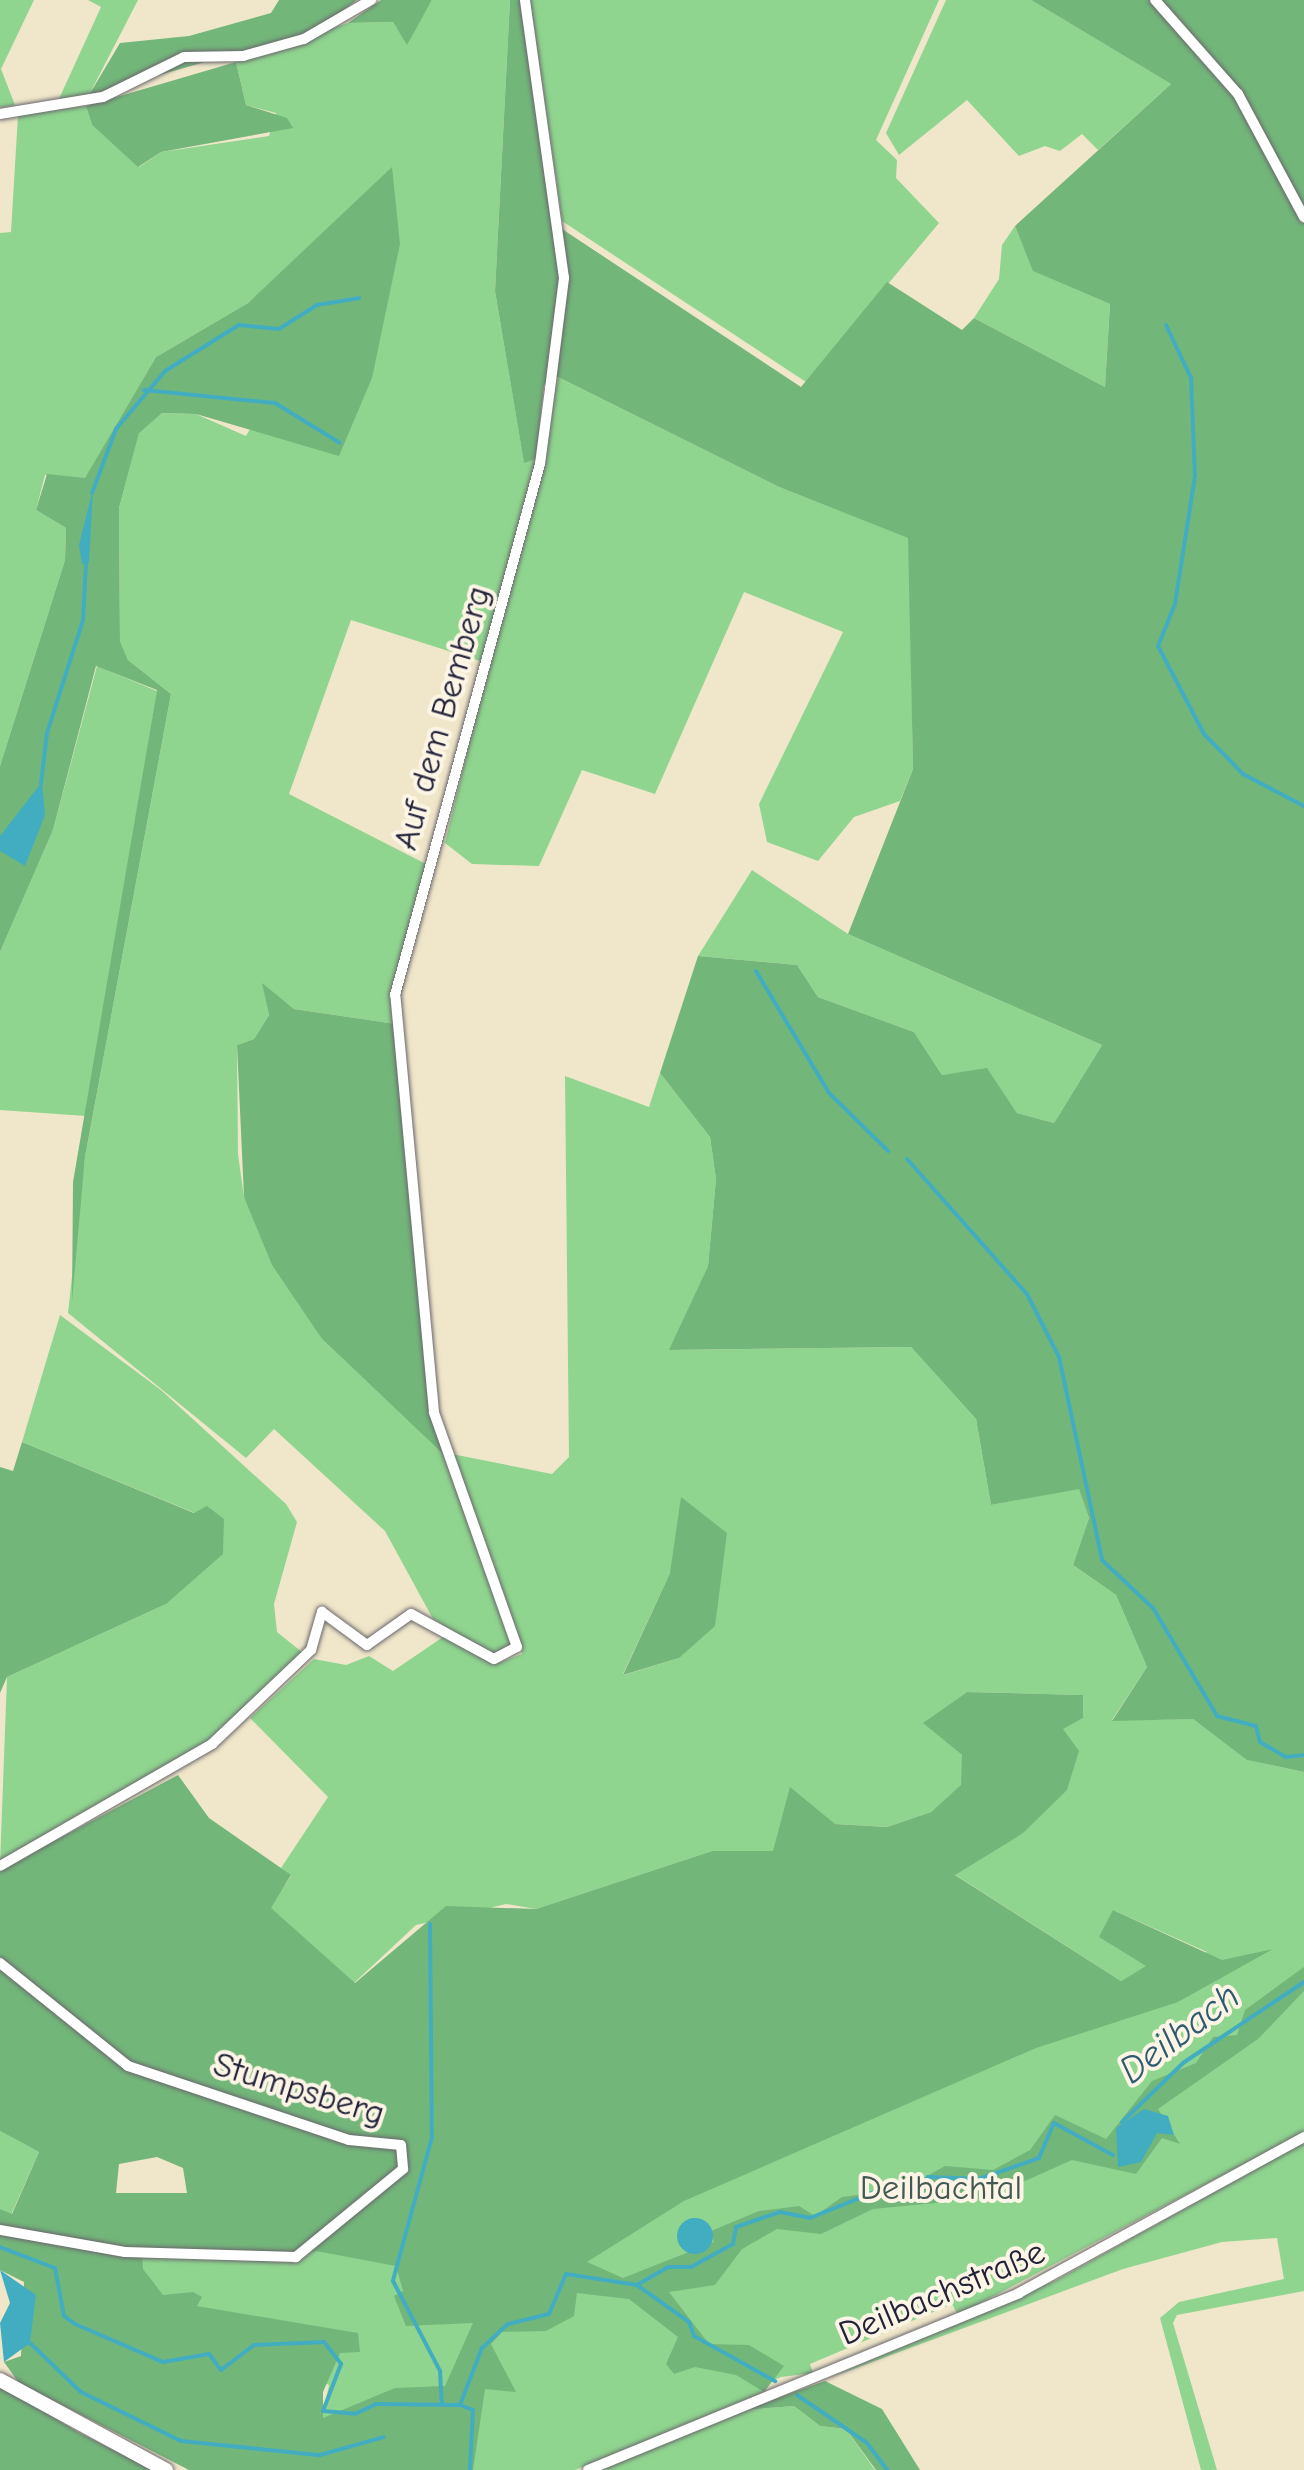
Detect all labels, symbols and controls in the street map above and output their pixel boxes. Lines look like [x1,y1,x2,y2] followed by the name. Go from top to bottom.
[384,581,500,855] street label: Auf dem Bemberg
[1111,1974,1249,2094] water label: Deilbach
[208,2043,390,2135] street label: Stumpsberg
[860,2167,1022,2209] park label: Deilbachtal
[833,2231,1051,2355] street label: Deilbachstraße

